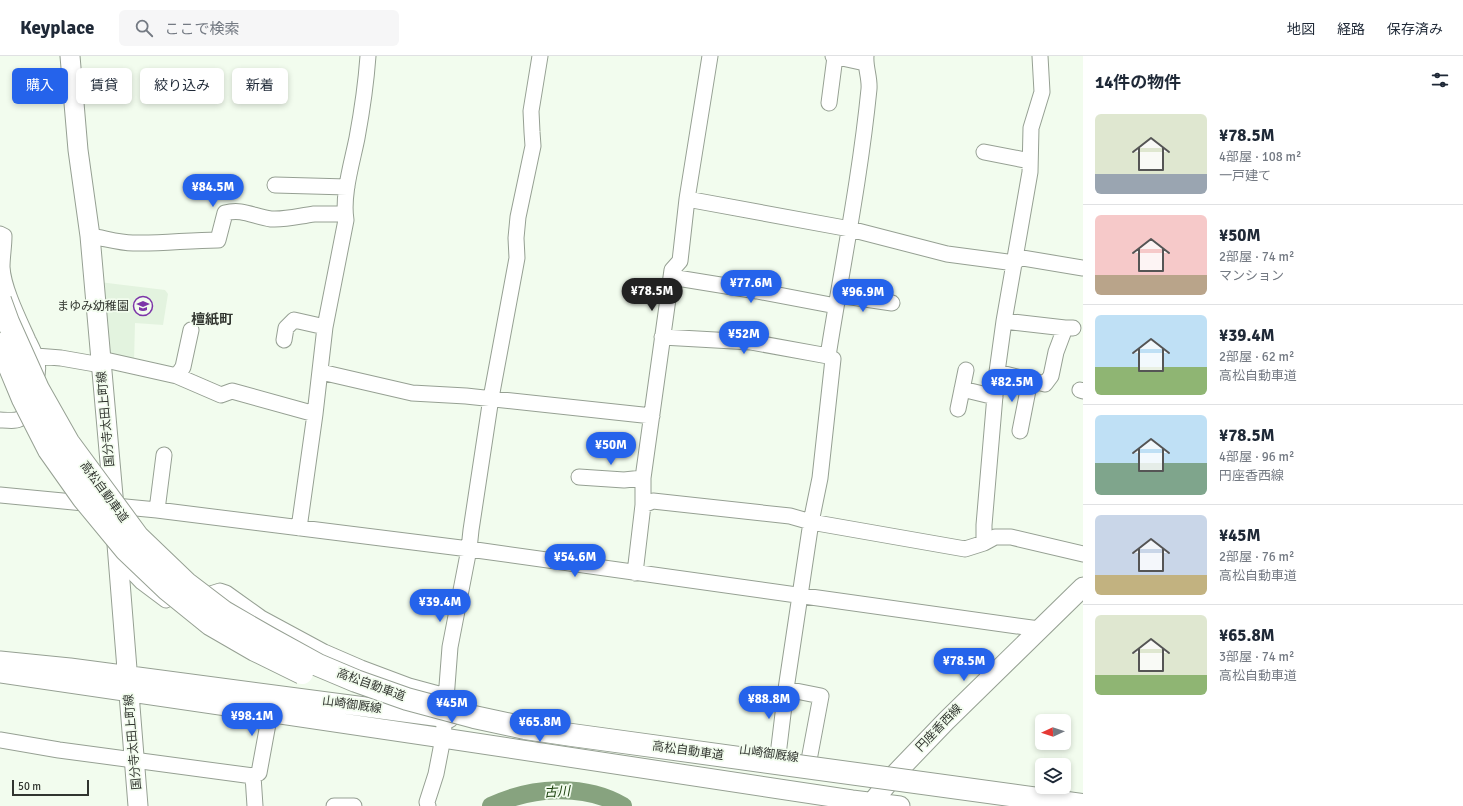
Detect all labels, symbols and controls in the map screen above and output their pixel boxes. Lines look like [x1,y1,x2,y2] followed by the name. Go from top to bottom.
[119,10,399,46] search box
[20,16,95,40] text: Keyplace
[133,17,155,39] icon: search
[165,20,240,38] text: ここで検索
[1287,21,1315,38] text: 地図
[1337,21,1365,38] text: 経路
[1387,21,1443,38] text: 保存済み
[12,68,68,104] chip: 購入
[76,68,132,104] chip: 賃貸
[140,68,224,104] chip: 絞り込み
[232,68,288,104] chip: 新着
[1429,69,1451,91] icon: filters
[1095,72,1181,93] text: 14件の物件
[1219,125,1275,146] text: ¥78.5M
[1127,130,1175,178] icon: home
[1219,149,1301,165] text: 4部屋 · 108 m²
[1219,168,1271,184] text: 一戸建て
[180,174,246,208] pin: ¥84.5M
[192,179,234,195] text: ¥84.5M
[1219,225,1261,246] text: ¥50M
[1127,231,1175,279] icon: home
[1219,249,1294,265] text: 2部屋 · 74 m²
[1219,268,1284,284] text: マンション
[718,270,784,304] pin: ¥77.6M
[730,275,772,291] text: ¥77.6M
[619,278,685,312] pin: ¥78.5M
[830,279,896,313] pin: ¥96.9M
[631,283,673,299] text: ¥78.5M
[842,284,884,300] text: ¥96.9M
[132,295,154,317] school or university icon: まゆみ幼稚園
[57,299,129,314] place label: まゆみ幼稚園
[191,311,233,328] district label: 檀紙町
[720,321,768,355] pin: ¥52M
[1219,325,1275,346] text: ¥39.4M
[728,326,760,342] text: ¥52M
[1127,331,1175,379] icon: home
[1219,349,1294,365] text: 2部屋 · 62 m²
[1219,368,1297,384] text: 高松自動車道
[979,369,1045,403] pin: ¥82.5M
[94,371,118,467] street label: 国分寺太田上町線
[991,374,1033,390] text: ¥82.5M
[1219,425,1275,446] text: ¥78.5M
[1127,431,1175,479] icon: home
[587,432,635,466] pin: ¥50M
[595,437,627,453] text: ¥50M
[1219,449,1294,465] text: 4部屋 · 96 m²
[77,458,131,526] street label: 高松自動車道
[1219,468,1284,484] text: 円座香西線
[1219,525,1261,546] text: ¥45M
[1127,531,1175,579] icon: home
[542,544,608,578] pin: ¥54.6M
[554,549,596,565] text: ¥54.6M
[1219,549,1294,565] text: 2部屋 · 76 m²
[1219,568,1297,584] text: 高松自動車道
[407,589,473,623] pin: ¥39.4M
[419,594,461,610] text: ¥39.4M
[1219,625,1275,646] text: ¥65.8M
[1127,631,1175,679] icon: home
[931,648,997,682] pin: ¥78.5M
[1219,649,1294,665] text: 3部屋 · 74 m²
[943,653,985,669] text: ¥78.5M
[335,666,407,704] street label: 高松自動車道
[1219,668,1297,684] text: 高松自動車道
[736,686,802,720] pin: ¥88.8M
[428,690,476,724] pin: ¥45M
[748,691,790,707] text: ¥88.8M
[321,693,383,717] street label: 山崎御厩線
[121,694,145,790] street label: 国分寺太田上町線
[436,695,468,711] text: ¥45M
[913,701,965,755] street label: 円座香西線
[219,703,285,737] pin: ¥98.1M
[231,708,273,724] text: ¥98.1M
[507,709,573,743] pin: ¥65.8M
[519,714,561,730] text: ¥65.8M
[1035,714,1071,750] north arrow
[1035,714,1071,794] map controls
[651,739,725,763] street label: 高松自動車道
[738,742,800,766] street label: 山崎御厩線
[1035,758,1071,794] button: layers
[12,778,89,797] scale bar
[18,780,41,793] text: 50 m
[544,783,572,801] water label: 古川

